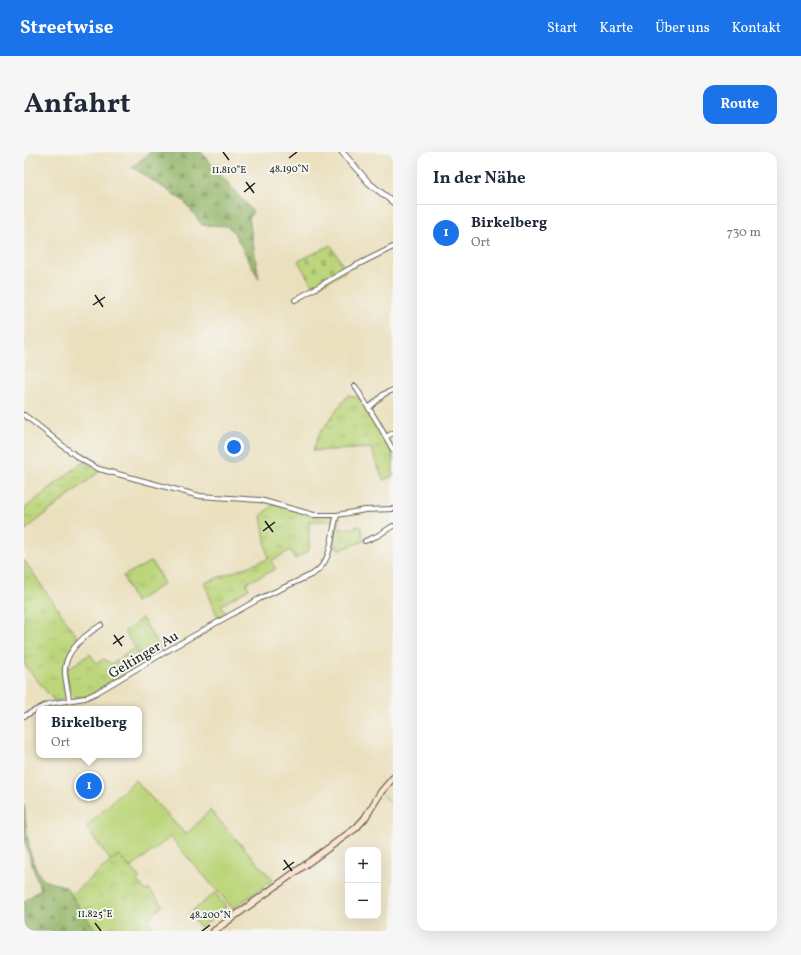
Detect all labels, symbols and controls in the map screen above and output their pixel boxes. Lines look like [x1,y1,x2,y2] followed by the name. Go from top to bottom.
[20,15,113,41] text: Streetwise
[547,19,577,38] text: Start
[599,19,633,38] text: Karte
[655,19,710,38] text: Über uns
[732,19,781,38] text: Kontakt
[24,85,131,124] text: Anfahrt
[703,85,777,124] button: Route
[269,162,309,176] text: 48.190°N
[212,163,246,177] text: 11.810°E
[433,167,526,190] text: In der Nähe
[471,213,547,234] text: Birkelberg
[443,224,449,242] text: 1
[727,224,761,242] text: 730 m
[471,234,491,252] text: Ort
[224,437,244,457] your location
[105,627,182,684] street label: Geltinger Au
[36,706,142,758] popup
[51,713,127,734] text: Birkelberg
[51,734,70,752] text: Ort
[76,771,102,801] pin: 1
[345,847,381,919] map controls
[345,847,381,883] button: +
[345,883,381,919] button: −
[77,907,113,921] text: 11.825°E
[189,908,231,922] text: 48.200°N

